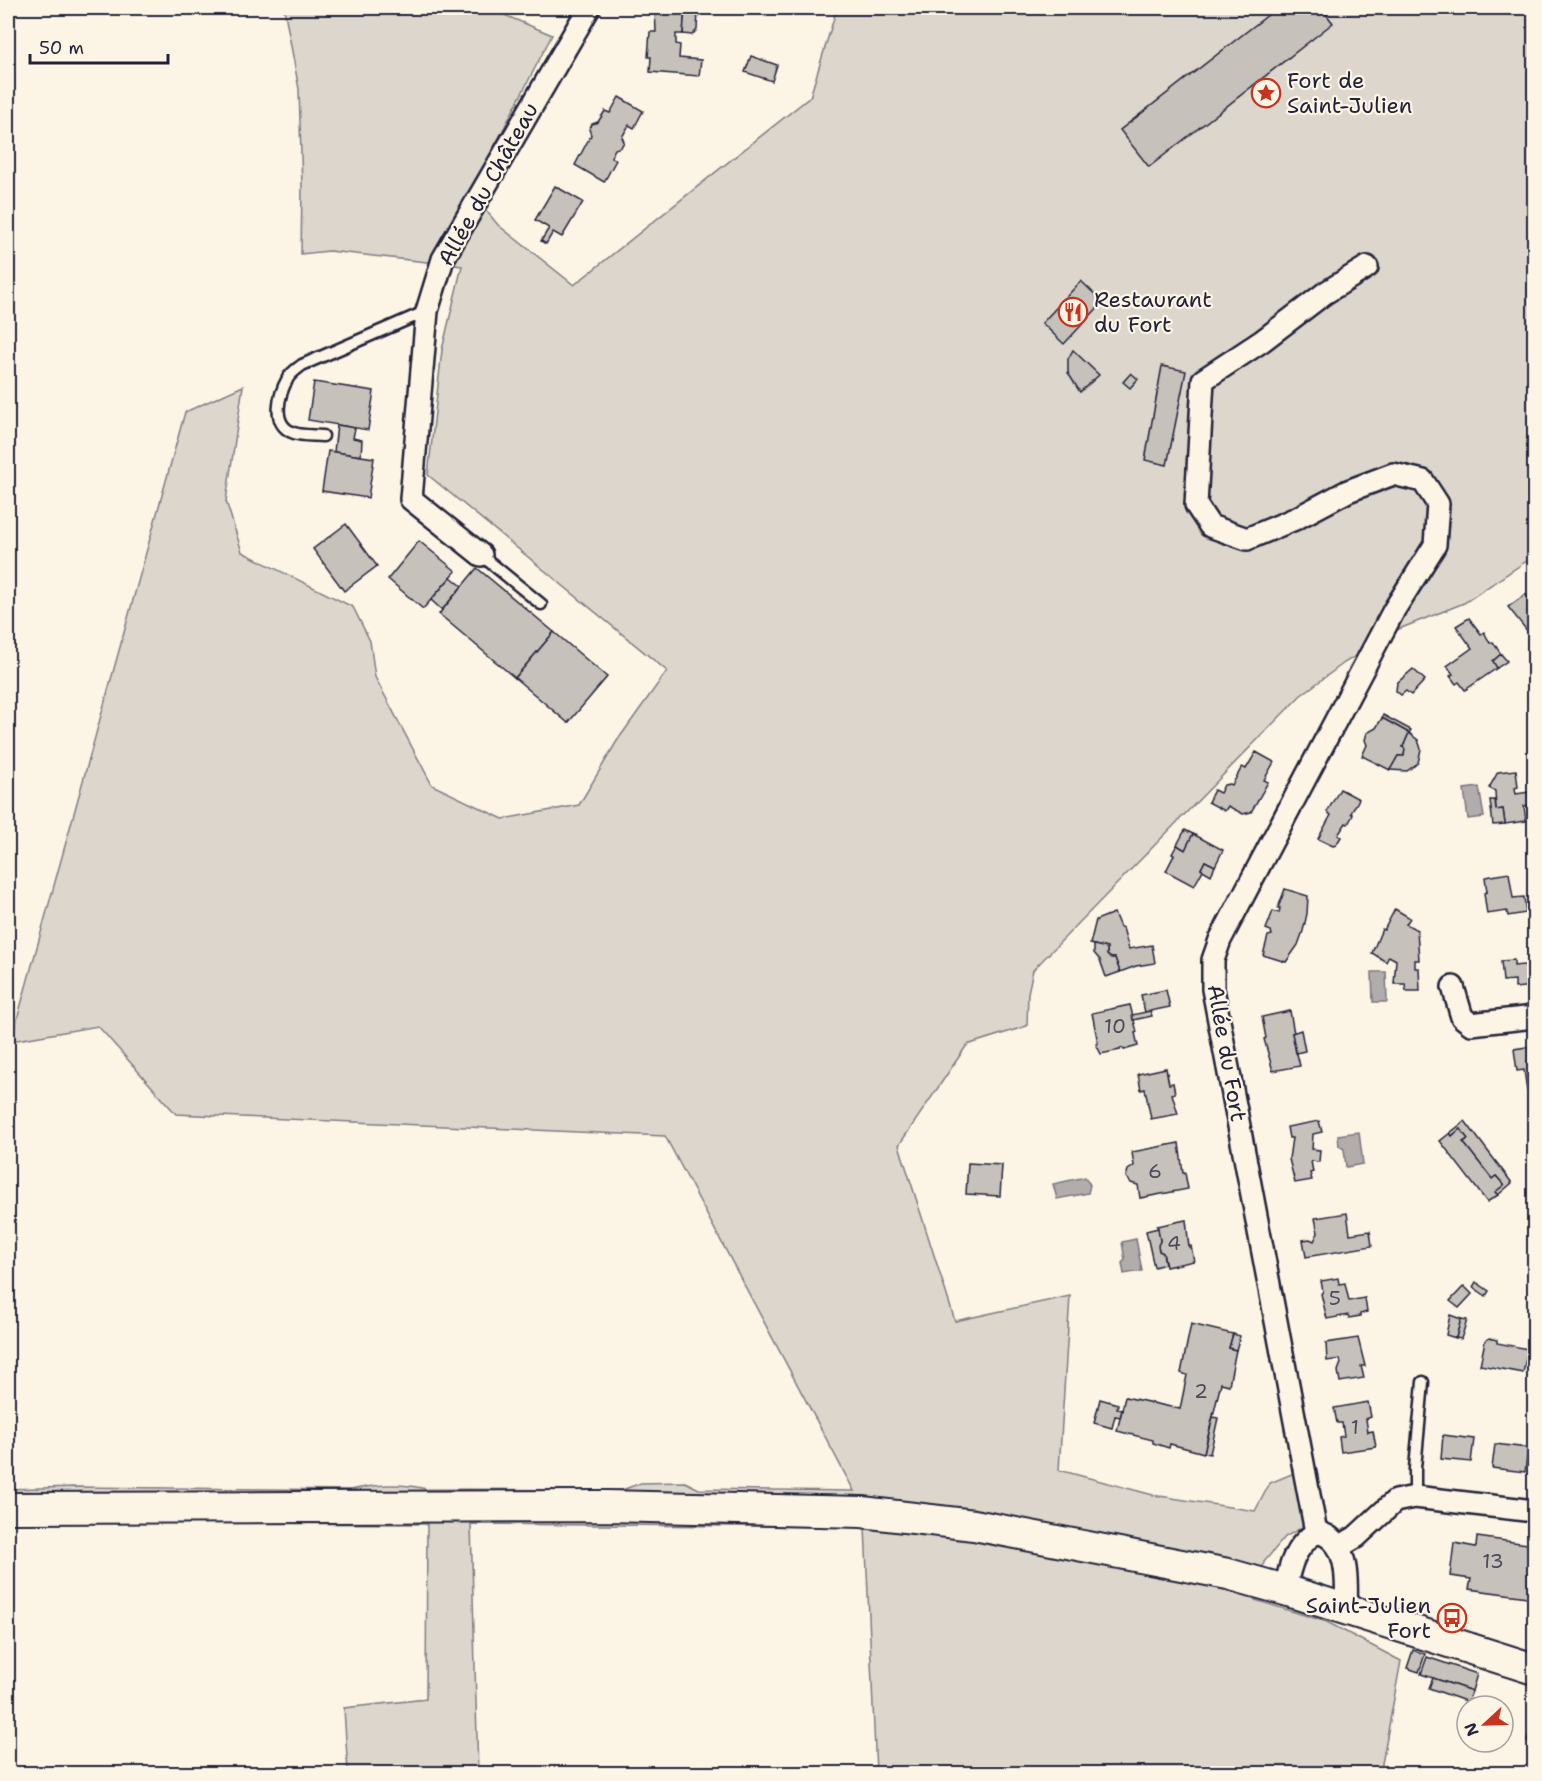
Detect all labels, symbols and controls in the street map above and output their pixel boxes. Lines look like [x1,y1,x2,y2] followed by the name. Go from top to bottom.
[30,27,168,65] scale bar
[39,36,84,60] text: 50 m
[1287,66,1412,120] place label: Fort de Saint-Julien
[1250,77,1282,109] place icon: Fort de Saint-Julien
[431,97,545,271] street label: Allée du Château
[1094,285,1212,339] place label: Restaurant du Fort
[1057,296,1089,328] restaurant icon: Restaurant du Fort
[1201,982,1253,1124] street label: Allée du Fort
[1104,1013,1126,1039] house number: 10
[1148,1158,1162,1184] house number: 6
[1167,1230,1181,1256] house number: 4
[1329,1285,1341,1311] house number: 5
[1194,1378,1208,1404] house number: 2
[1351,1414,1359,1440] house number: 1
[1482,1548,1504,1574] house number: 13
[1306,1591,1431,1645] place label: Saint-Julien Fort
[1436,1602,1468,1634] bus stop icon: Saint-Julien Fort
[1455,1694,1515,1754] north arrow
[1459,1720,1484,1739] text: N

